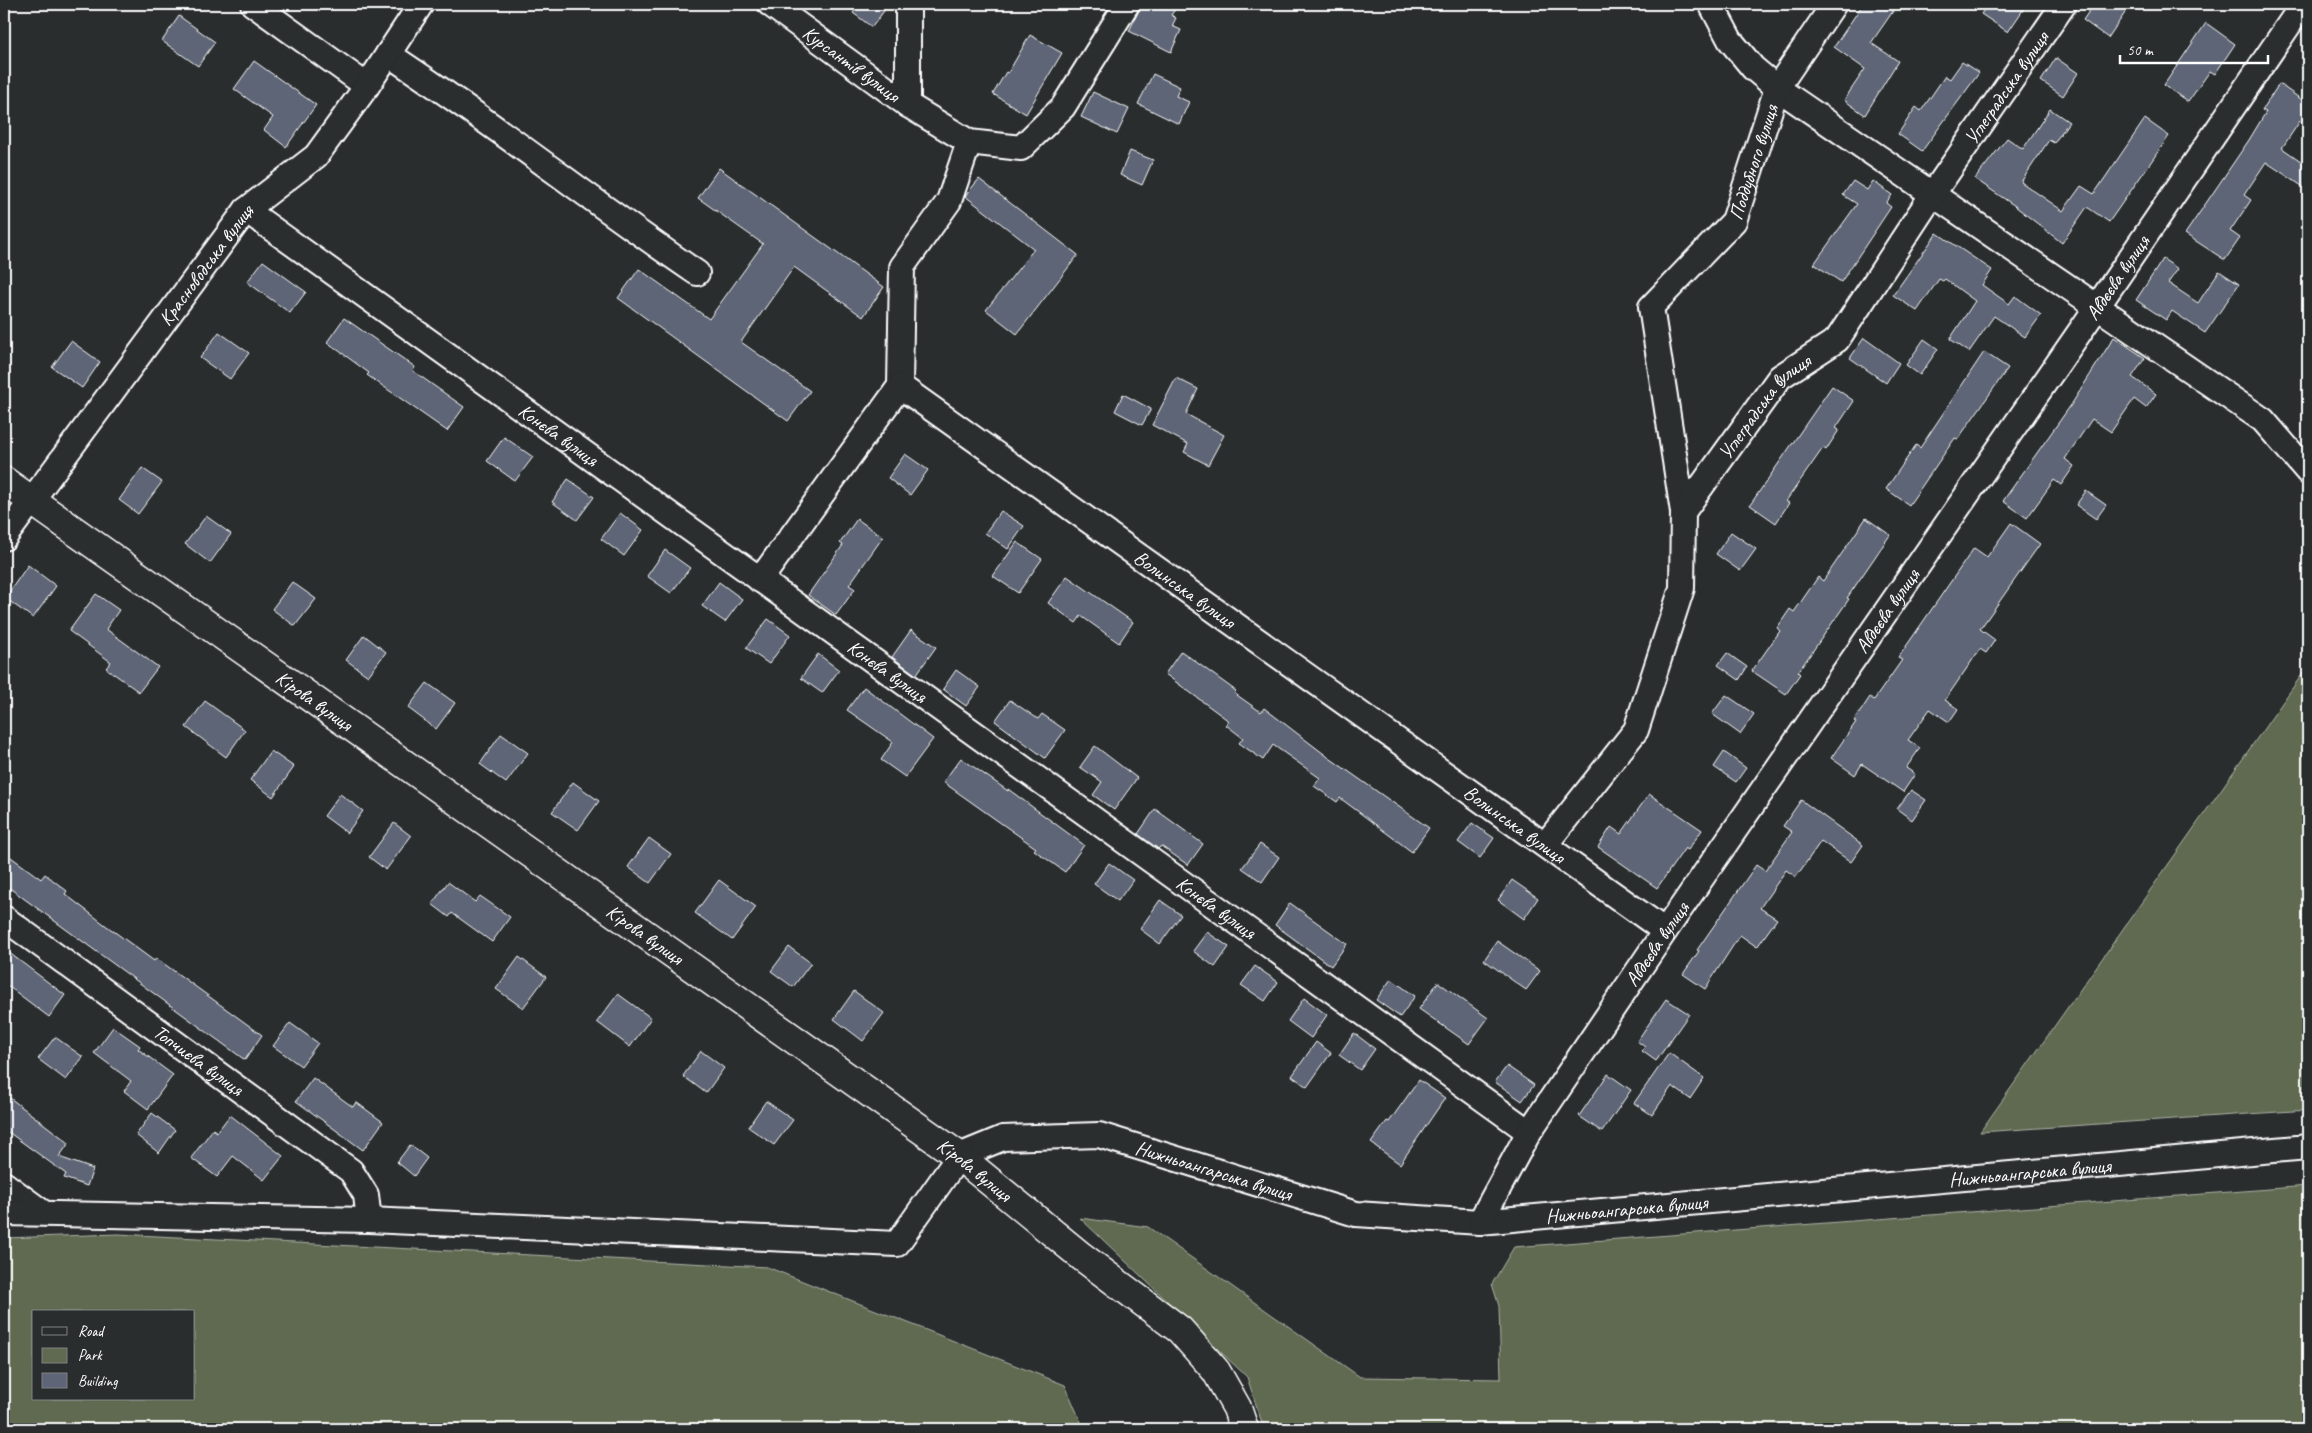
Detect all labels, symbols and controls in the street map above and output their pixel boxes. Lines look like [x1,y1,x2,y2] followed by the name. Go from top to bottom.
[798,20,907,109] street label: Курсантів вулиця
[1958,24,2055,149] street label: Углеградська вулиця
[2120,32,2267,64] scale bar
[2127,41,2154,60] text: 50 m
[1723,101,1784,223] street label: Поддубного вулиця
[153,197,258,330] street label: Красноводська вулиця
[2079,229,2155,325] street label: Авдєєва вулиця
[1713,347,1817,464] street label: Углеградська вулиця
[514,398,604,472] street label: Конєва вулиця
[1129,544,1242,635] street label: Волинська вулиця
[1849,563,1925,658] street label: Авдєєва вулиця
[843,634,933,709] street label: Конєва вулиця
[271,665,359,737] street label: Кірова вулиця
[1459,779,1572,870] street label: Волинська вулиця
[1172,870,1262,945] street label: Конєва вулиця
[1619,896,1695,991] street label: Авдєєва вулиця
[602,898,690,971] street label: Кірова вулиця
[149,1019,249,1102] street label: Топчиєва вулиця
[932,1132,1018,1208] street label: Кірова вулиця
[1133,1135,1297,1207] street label: Нижньоангарська вулиця
[1948,1152,2113,1192] street label: Нижньоангарська вулиця
[1545,1189,1710,1229] street label: Нижньоангарська вулиця
[32,1310,195,1400] legend
[78,1322,105,1341] text: Road
[78,1346,103,1365] text: Park
[78,1372,118,1391] text: Building

